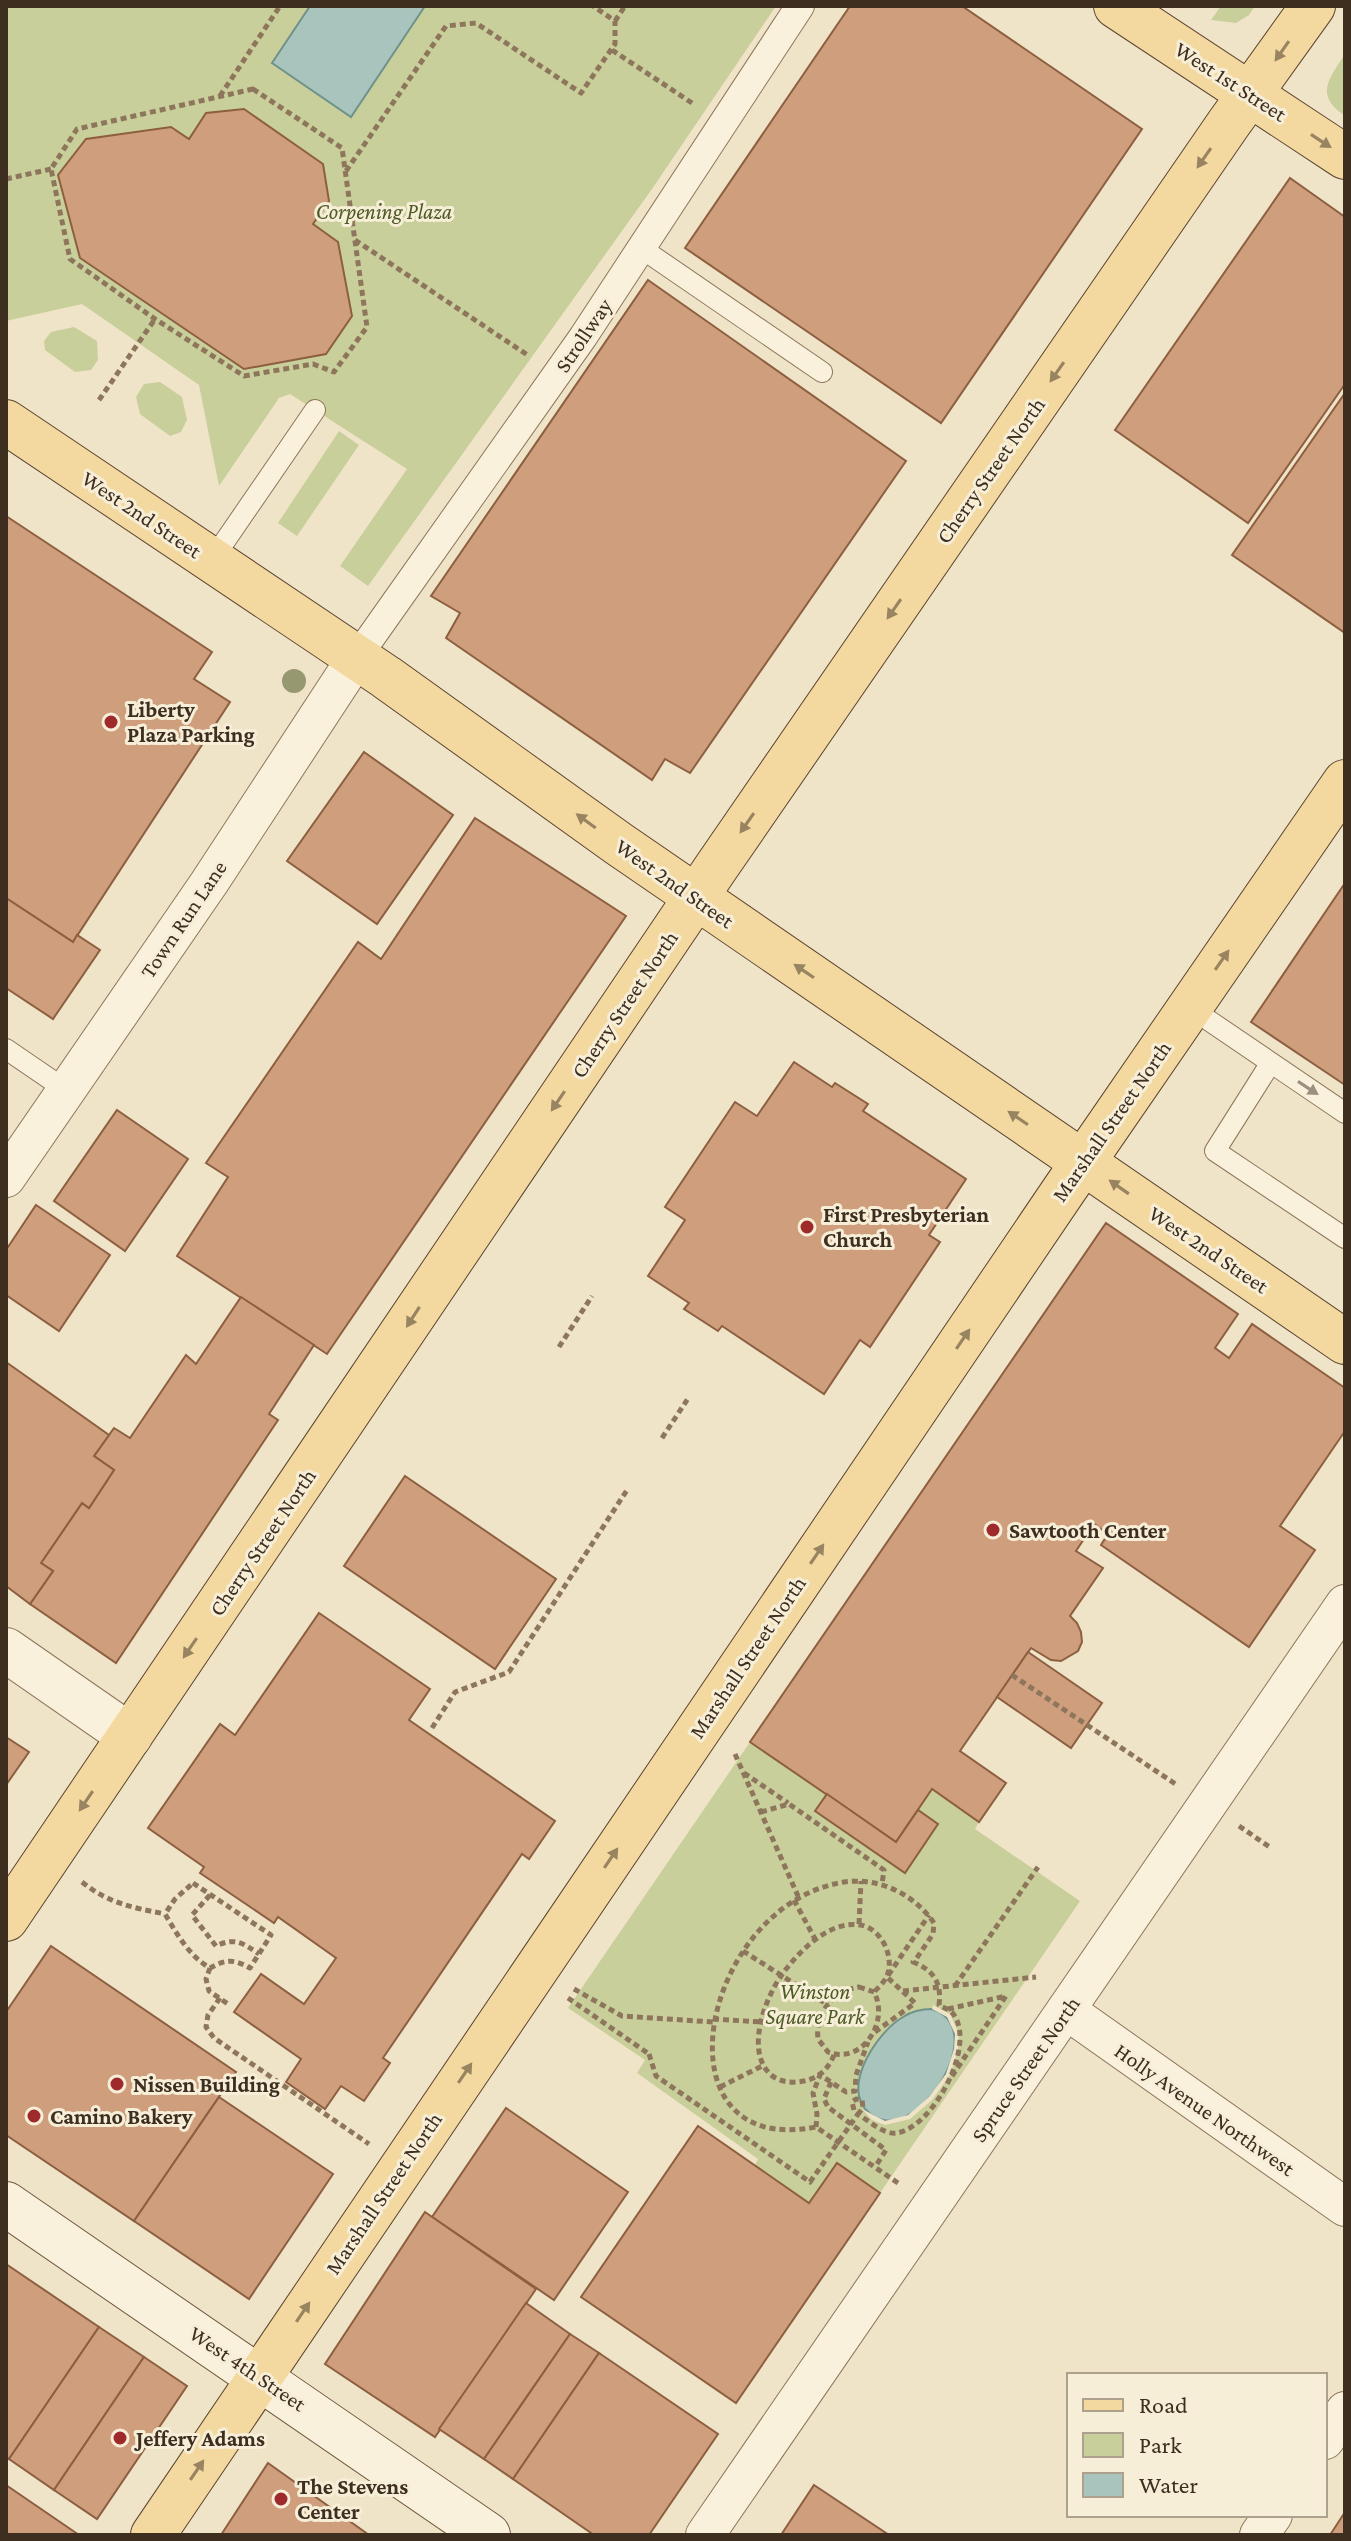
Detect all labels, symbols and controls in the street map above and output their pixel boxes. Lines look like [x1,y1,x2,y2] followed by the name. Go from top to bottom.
[1170,36,1292,127] street label: West 1st Street
[1275,40,1290,61] one-way arrow
[1311,133,1332,148] one-way arrow
[1198,147,1212,169] one-way arrow
[316,199,452,224] park label: Corpening Plaza
[550,293,618,377] street label: Strollway
[1050,362,1065,383] one-way arrow
[931,392,1050,548] street label: Cherry Street North
[77,465,207,564] street label: West 2nd Street
[887,598,902,619] one-way arrow
[127,697,255,747] place label: Liberty Plaza Parking
[102,713,120,731] marker: Liberty Plaza Parking
[740,813,755,834] one-way arrow
[576,814,597,829] one-way arrow
[611,833,739,934] street label: West 2nd Street
[135,856,232,983] street label: Town Run Lane
[566,926,683,1083] street label: Cherry Street North
[1214,949,1229,970] one-way arrow
[793,964,814,979] one-way arrow
[1047,1036,1176,1206] street label: Marshall Street North
[1297,1080,1318,1095] one-way arrow
[551,1090,566,1112] one-way arrow
[1008,1111,1029,1126] one-way arrow
[1108,1180,1130,1195] one-way arrow
[1144,1200,1274,1299] street label: West 2nd Street
[823,1202,990,1252] place label: First Presbyterian Church
[798,1218,816,1236] marker: First Presbyterian Church
[406,1306,421,1327] one-way arrow
[955,1328,970,1349] one-way arrow
[204,1464,321,1621] street label: Cherry Street North
[1009,1518,1167,1543] place label: Sawtooth Center
[984,1521,1002,1539] marker: Sawtooth Center
[809,1543,824,1565] one-way arrow
[684,1571,811,1743] street label: Marshall Street North
[182,1638,197,1659] one-way arrow
[80,1790,94,1812] one-way arrow
[603,1848,618,1869] one-way arrow
[765,1979,866,2029] park label: Winston Square Park
[966,1992,1085,2147] street label: Spruce Street North
[1110,2038,1300,2181] street label: Holly Avenue Northwest
[457,2063,472,2084] one-way arrow
[133,2072,280,2097] place label: Nissen Building
[108,2075,126,2093] marker: Nissen Building
[50,2104,193,2129] place label: Camino Bakery
[25,2107,43,2125] marker: Camino Bakery
[320,2107,447,2279] street label: Marshall Street North
[295,2301,310,2322] one-way arrow
[185,2320,311,2417] street label: West 4th Street
[1067,2373,1327,2517] legend
[1139,2391,1188,2418] text: Road
[134,2426,265,2451] place label: Jeffery Adams
[111,2429,129,2447] marker: Jeffery Adams
[1139,2431,1182,2458] text: Park
[189,2460,204,2481] one-way arrow
[1139,2471,1198,2498] text: Water
[297,2474,408,2524] place label: The Stevens Center
[272,2490,290,2508] marker: The Stevens Center

